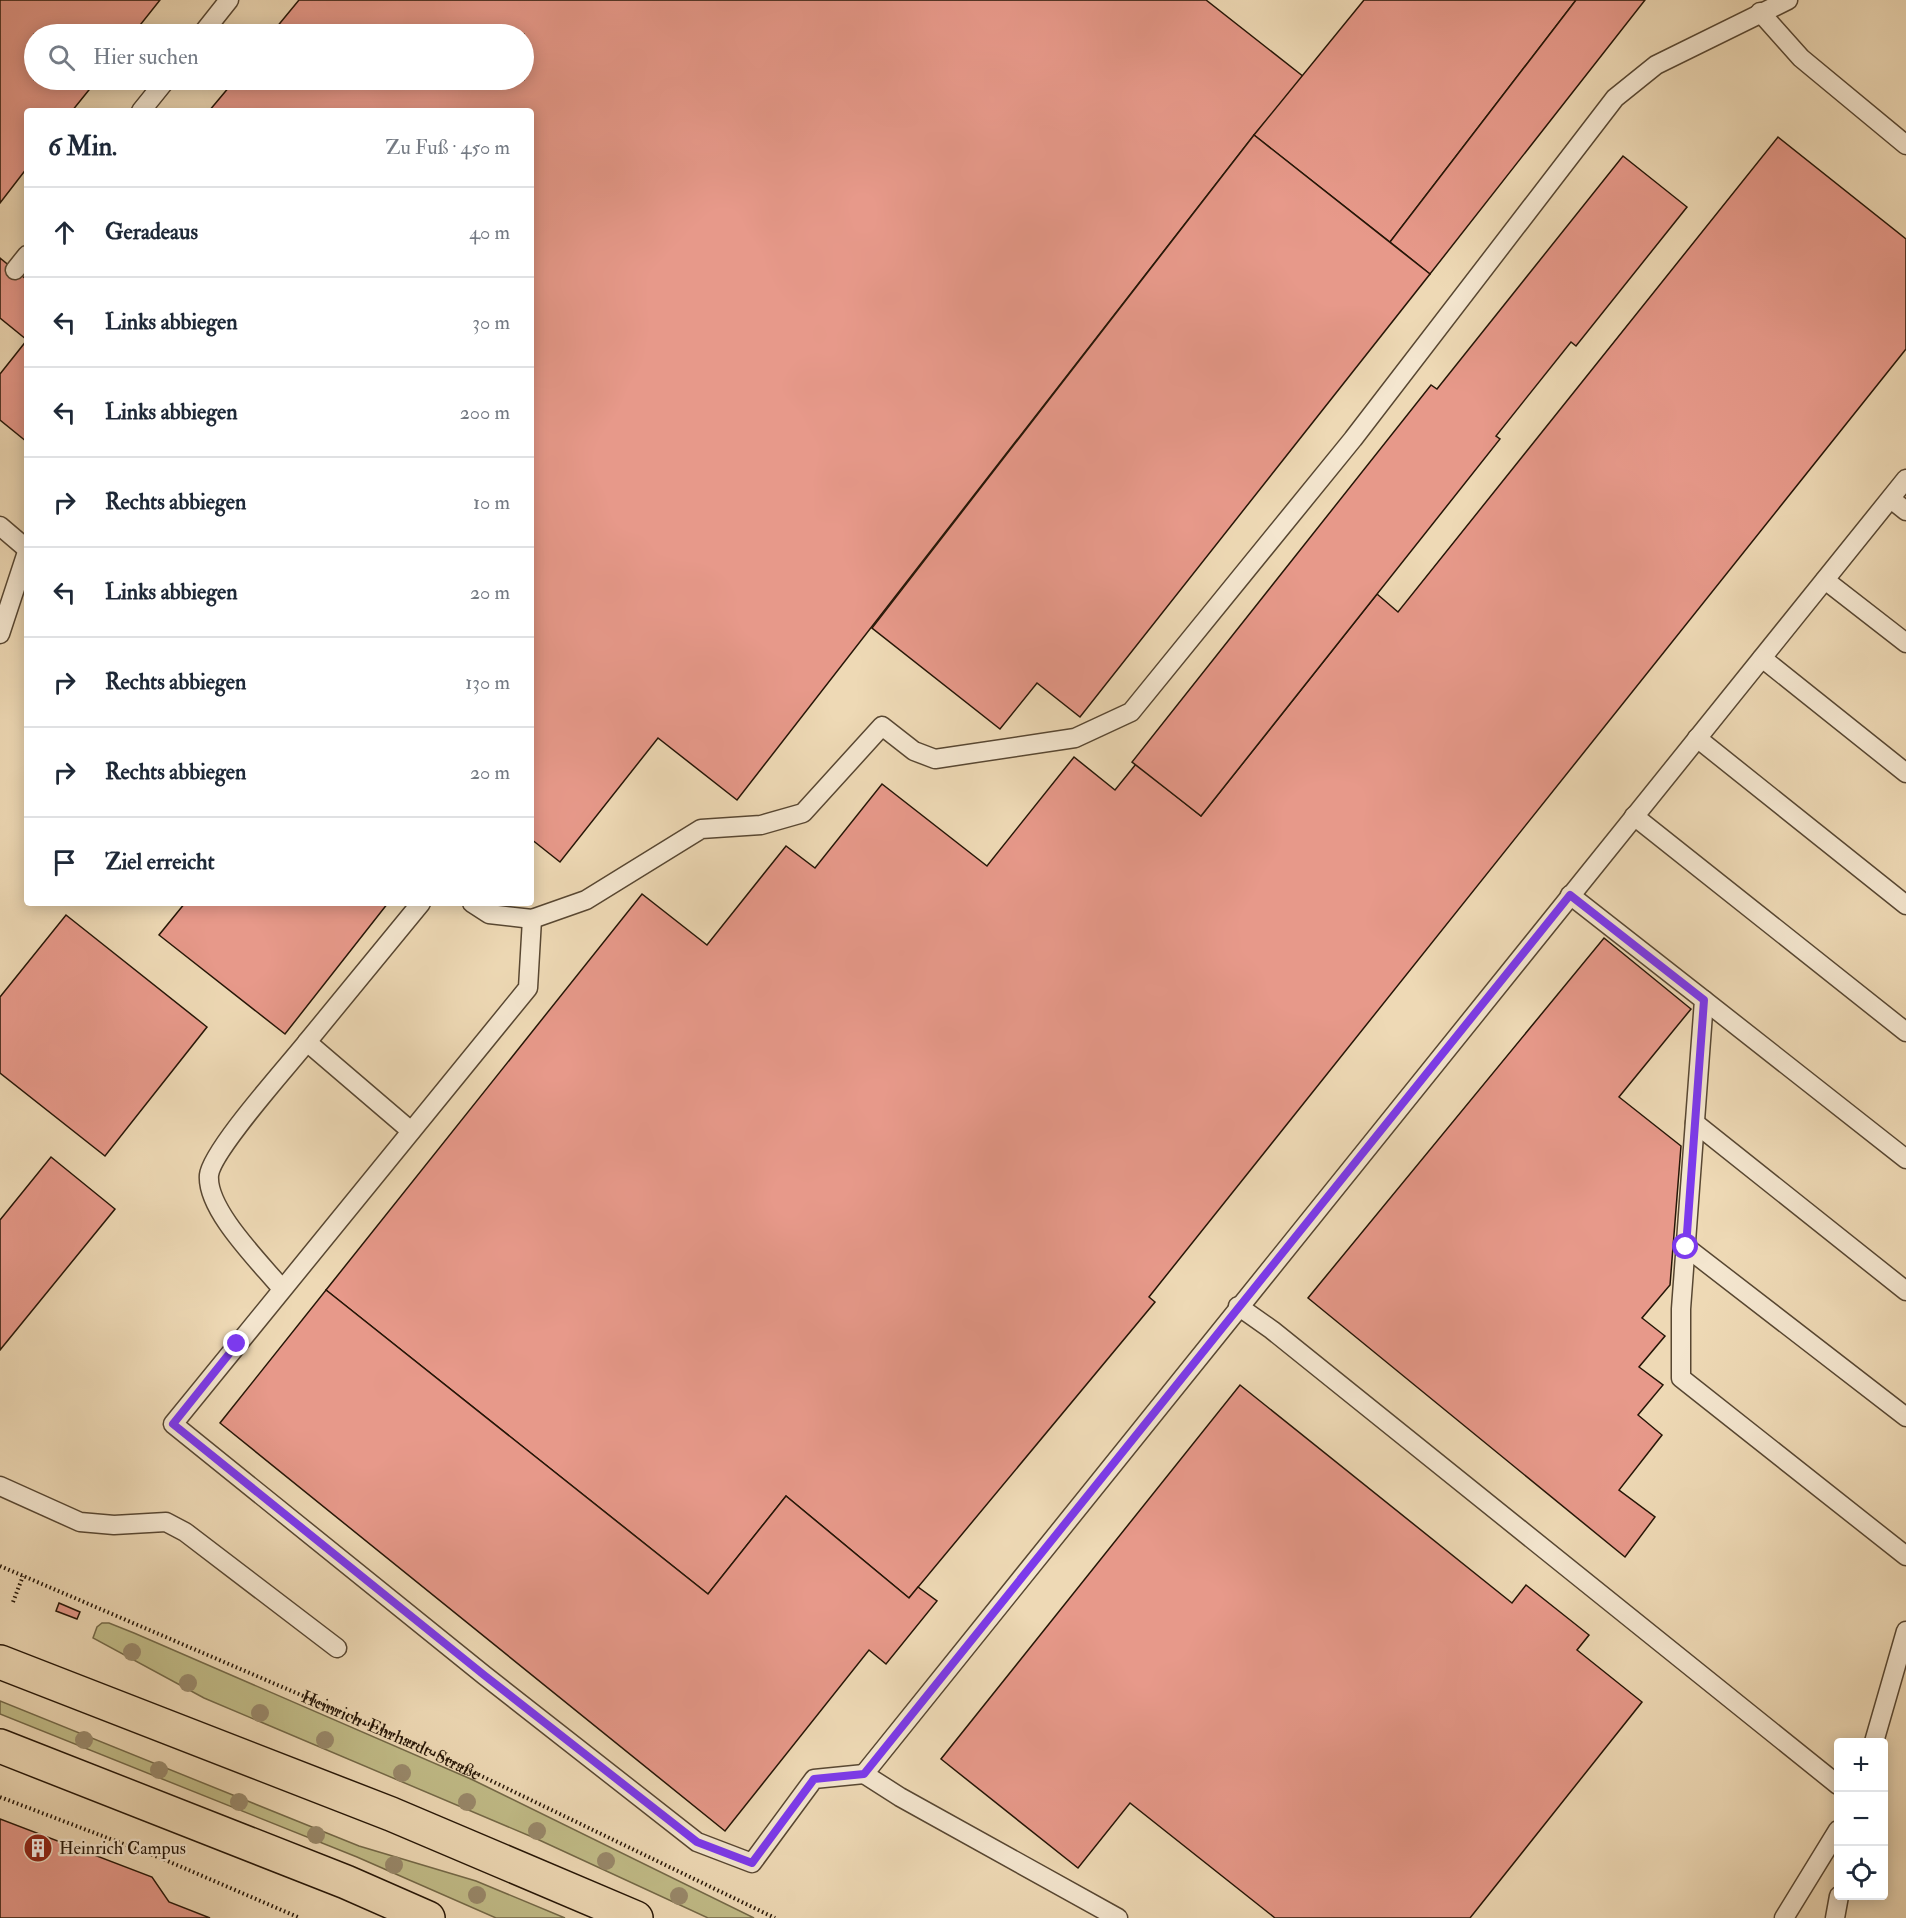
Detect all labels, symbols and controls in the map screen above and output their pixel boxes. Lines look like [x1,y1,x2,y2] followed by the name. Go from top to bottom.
[24,24,534,90] search box
[45,41,78,74] icon: search
[93,43,199,71] text: Hier suchen
[48,131,117,163] text: 6 Min.
[386,135,510,160] text: Zu Fuß · 450 m
[48,216,81,249] icon: ahead
[105,218,198,246] text: Geradeaus
[469,220,510,245] text: 40 m
[48,306,81,339] icon: left
[105,308,238,336] text: Links abbiegen
[472,310,510,335] text: 30 m
[48,396,81,429] icon: left
[105,398,238,426] text: Links abbiegen
[460,400,510,425] text: 200 m
[48,486,81,519] icon: right
[105,488,246,516] text: Rechts abbiegen
[473,490,510,515] text: 10 m
[48,576,81,609] icon: left
[105,578,238,606] text: Links abbiegen
[470,580,510,605] text: 20 m
[48,666,81,699] icon: right
[105,668,246,696] text: Rechts abbiegen
[465,670,510,695] text: 130 m
[48,756,81,789] icon: right
[105,758,246,786] text: Rechts abbiegen
[470,760,510,785] text: 20 m
[48,846,81,879] icon: arrive
[105,848,215,876] text: Ziel erreicht
[1672,1233,1698,1259] route start
[223,1330,249,1356] route end
[298,1685,485,1786] street label: Heinrich-Ehrhardt-Straße
[1834,1738,1888,1900] map controls
[1834,1738,1888,1792] button: +
[1834,1792,1888,1846] button: −
[22,1832,54,1864] building icon: Heinrich Campus
[59,1837,186,1860] place label: Heinrich Campus
[1834,1846,1888,1900] button: locate

